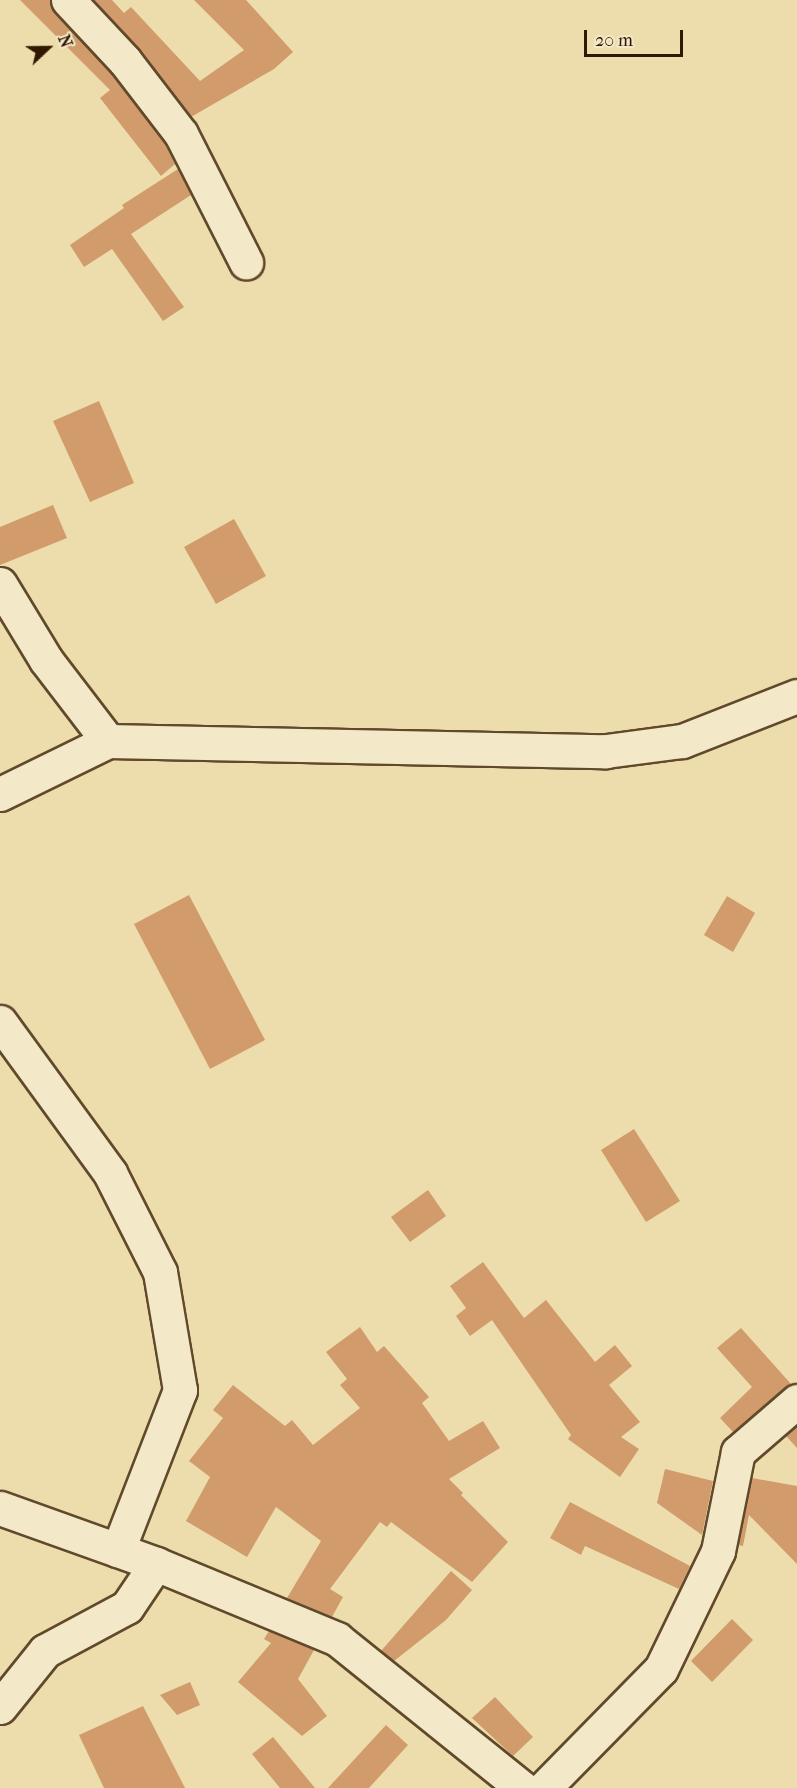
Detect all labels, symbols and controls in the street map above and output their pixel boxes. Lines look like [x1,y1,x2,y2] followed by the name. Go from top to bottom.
[18,18,78,78] north arrow
[587,18,686,56] scale bar
[595,30,633,51] text: 20 m
[54,32,76,50] text: N

